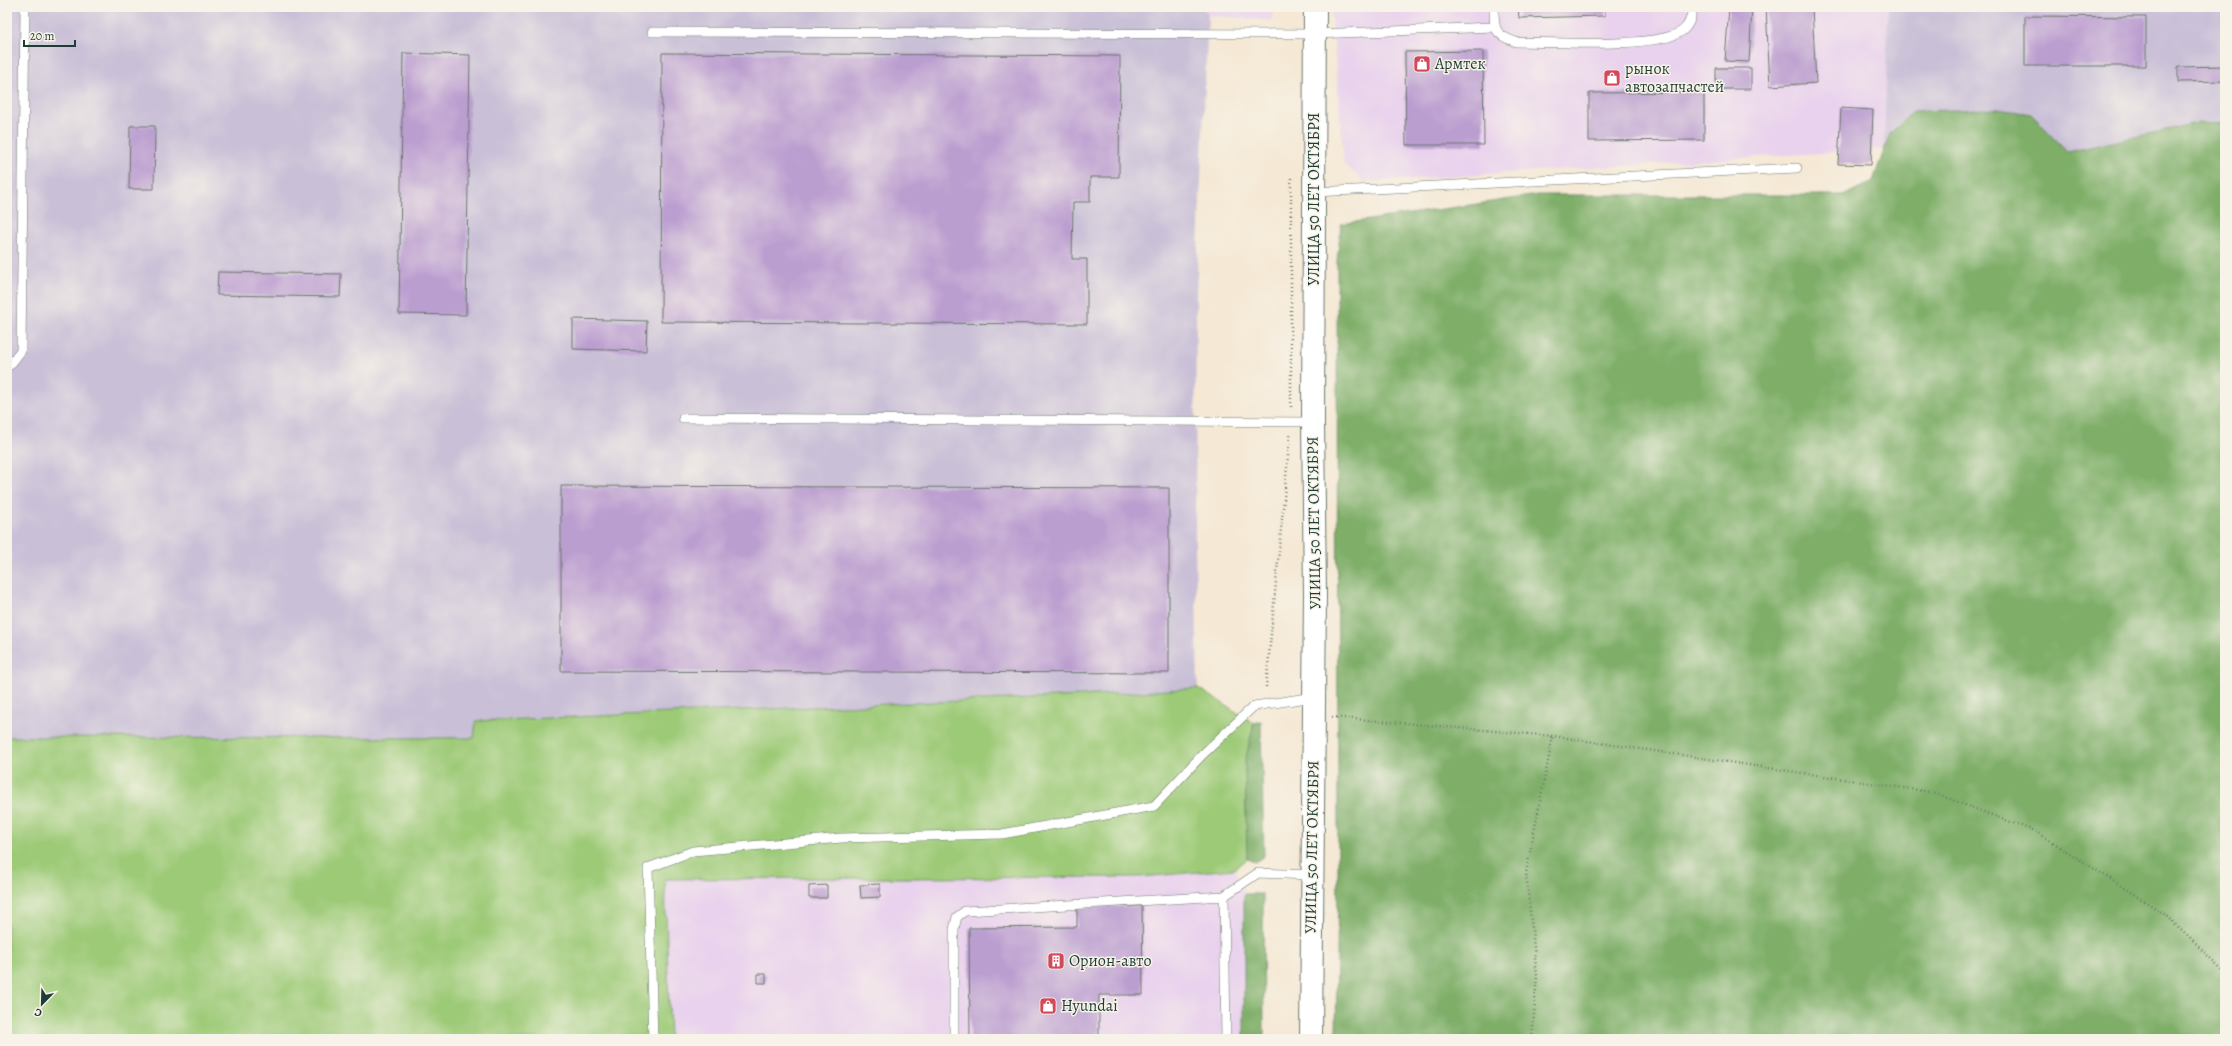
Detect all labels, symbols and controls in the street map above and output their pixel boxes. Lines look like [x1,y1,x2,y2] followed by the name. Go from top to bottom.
[24,22,75,48] scale bar
[30,28,54,44] text: 20 m
[1434,53,1486,75] place label: Армтек
[1412,54,1432,74] shop icon: Армтек
[1625,58,1724,98] place label: рынок автозапчастей
[1602,68,1622,88] shop icon: рынок автозапчастей
[1303,112,1325,286] street label: УЛИЦА 50 ЛЕТ ОКТЯБРЯ
[1301,436,1327,610] street label: УЛИЦА 50 ЛЕТ ОКТЯБРЯ
[1299,760,1325,934] street label: УЛИЦА 50 ЛЕТ ОКТЯБРЯ
[1069,950,1152,972] place label: Орион-авто
[1046,951,1066,971] building icon: Орион-авто
[22,984,62,1024] north arrow
[1061,995,1118,1017] place label: Hyundai
[1038,996,1058,1016] shop icon: Hyundai
[32,1004,44,1021] text: С

